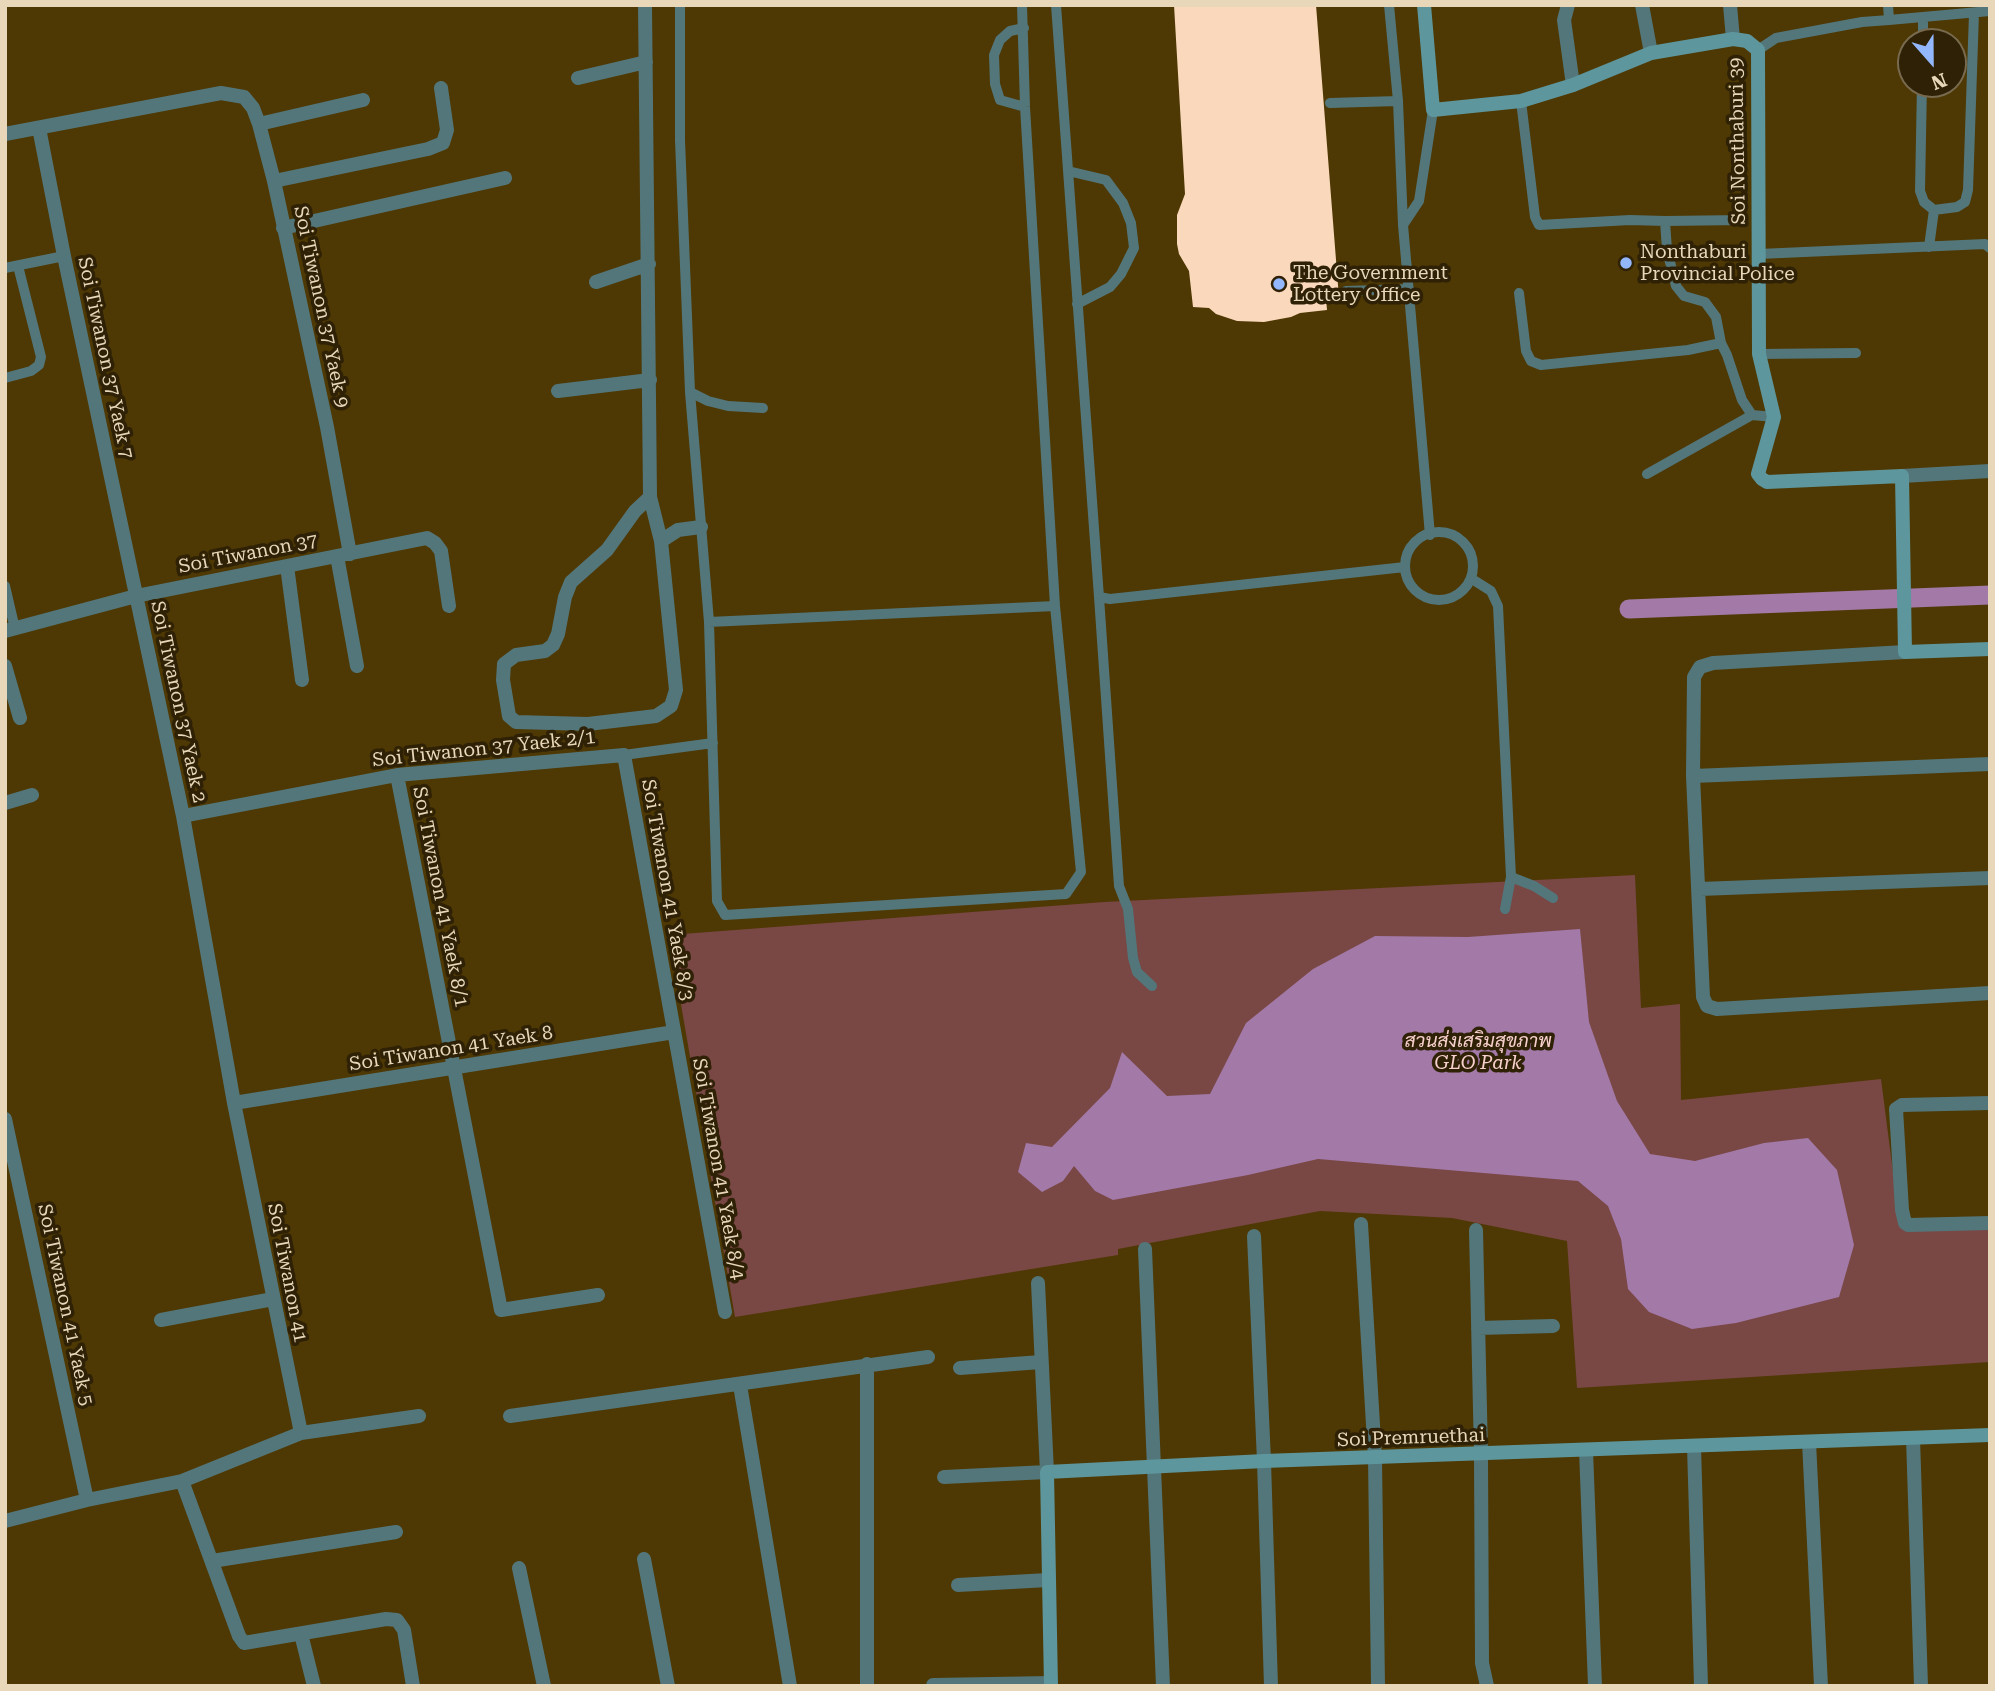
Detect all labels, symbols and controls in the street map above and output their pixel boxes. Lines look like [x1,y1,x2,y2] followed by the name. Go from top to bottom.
[1897,28,1967,98] north arrow
[1725,57,1751,225] street label: Soi Nonthaburi 39
[1928,68,1950,95] text: N
[288,204,354,410] street label: Soi Tiwanon 37 Yaek 9
[1640,241,1795,285] place label: Nonthaburi Provincial Police
[72,255,138,461] street label: Soi Tiwanon 37 Yaek 7
[1618,255,1634,271] marker: Nonthaburi Provincial Police
[1293,262,1448,306] place label: The Government Lottery Office
[1271,276,1287,292] marker: The Government Lottery Office
[176,529,320,579] street label: Soi Tiwanon 37
[145,599,211,805] street label: Soi Tiwanon 37 Yaek 2
[371,726,597,772] street label: Soi Tiwanon 37 Yaek 2/1
[636,778,698,1002] street label: Soi Tiwanon 41 Yaek 8/3
[407,785,473,1009] street label: Soi Tiwanon 41 Yaek 8/1
[348,1022,554,1076] street label: Soi Tiwanon 41 Yaek 8
[1404,1030,1552,1074] park label: สวนส่งเสริมสุขภาพ GLO Park
[687,1057,749,1281] street label: Soi Tiwanon 41 Yaek 8/4
[262,1201,312,1345] street label: Soi Tiwanon 41
[32,1202,98,1408] street label: Soi Tiwanon 41 Yaek 5
[1337,1424,1485,1452] street label: Soi Premruethai

